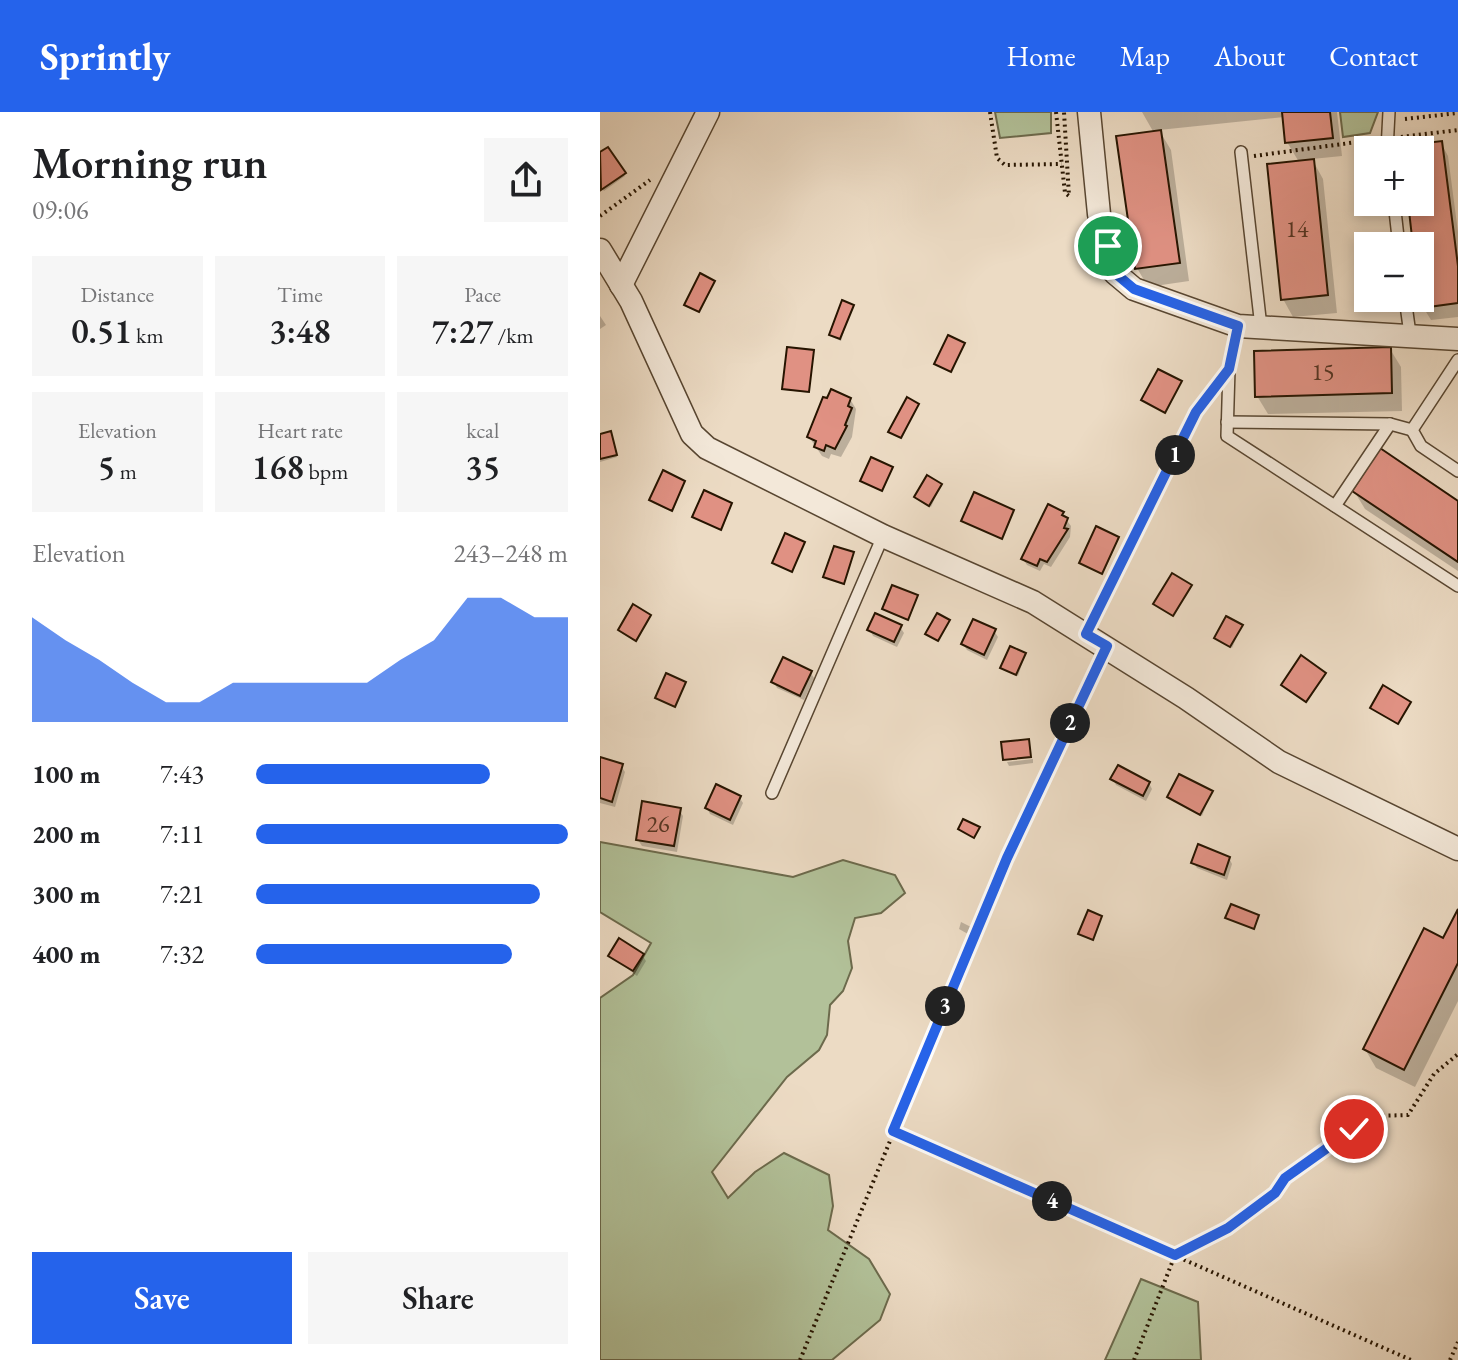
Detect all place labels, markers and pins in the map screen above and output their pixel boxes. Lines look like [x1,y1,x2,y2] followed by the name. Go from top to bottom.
[1074,212,1142,280] pin
[1155,435,1195,475] pin: 1
[1050,703,1090,743] pin: 2
[925,986,965,1026] pin: 3
[1320,1095,1388,1163] pin
[1032,1181,1072,1221] pin: 4

